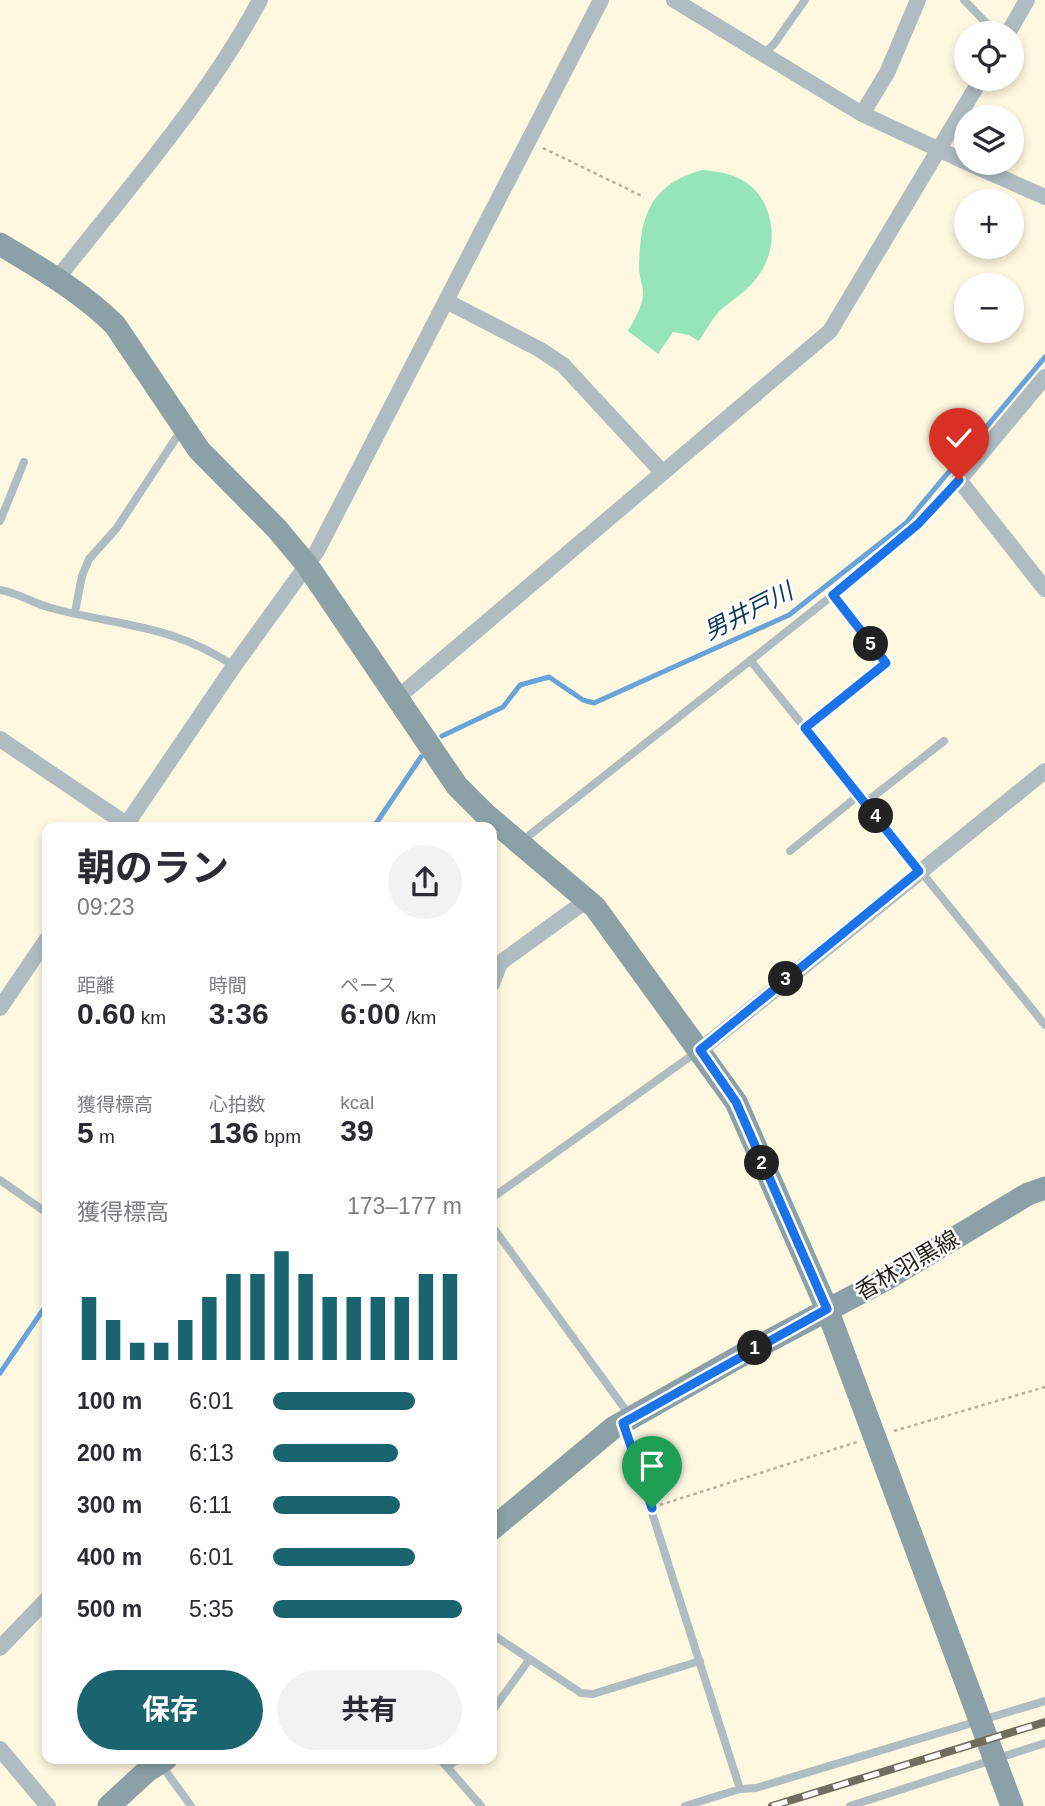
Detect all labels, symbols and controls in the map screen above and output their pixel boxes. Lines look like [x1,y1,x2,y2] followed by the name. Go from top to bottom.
[954,21,1024,343] map controls
[954,21,1024,91] button: locate
[954,105,1024,175] button: layers
[954,189,1024,259] button: +
[954,273,1024,343] button: −
[929,408,989,480] pin
[940,419,978,457] icon: check
[699,576,800,645] water label: 男井戸川
[854,626,888,662] pin: 5
[865,633,876,654] text: 5
[858,798,894,834] pin: 4
[870,805,881,826] text: 4
[388,845,462,919] button: share
[77,847,229,889] text: 朝のラン
[77,894,135,920] text: 09:23
[768,962,804,996] pin: 3
[780,968,791,989] text: 3
[77,975,115,996] text: 距離
[209,975,247,996] text: 時間
[340,975,396,996] text: ペース
[77,997,135,1030] text: 0.60
[209,997,269,1030] text: 3:36
[340,997,400,1030] text: 6:00
[135,1007,166,1028] text: km
[400,1007,436,1028] text: /km
[340,1092,374,1113] text: kcal
[77,1094,153,1115] text: 獲得標高
[209,1094,266,1115] text: 心拍数
[340,1114,374,1147] text: 39
[77,1116,94,1149] text: 5
[209,1116,259,1149] text: 136
[94,1126,115,1147] text: m
[259,1126,301,1147] text: bpm
[744,1146,780,1180] pin: 2
[756,1152,767,1173] text: 2
[347,1193,462,1219] text: 173–177 m
[77,1199,169,1225] text: 獲得標高
[851,1225,963,1305] street label: 香林羽黒線
[738,1330,772,1366] pin: 1
[749,1337,760,1358] text: 1
[77,1388,142,1414] text: 100 m
[189,1388,234,1414] text: 6:01
[622,1436,682,1508] pin
[77,1440,142,1466] text: 200 m
[189,1440,234,1466] text: 6:13
[633,1447,671,1485] icon: arrive
[77,1492,142,1518] text: 300 m
[189,1492,232,1518] text: 6:11
[77,1544,142,1570] text: 400 m
[189,1544,234,1570] text: 6:01
[77,1596,142,1622] text: 500 m
[189,1596,234,1622] text: 5:35
[77,1670,263,1750] button: 保存
[277,1670,462,1750] button: 共有

